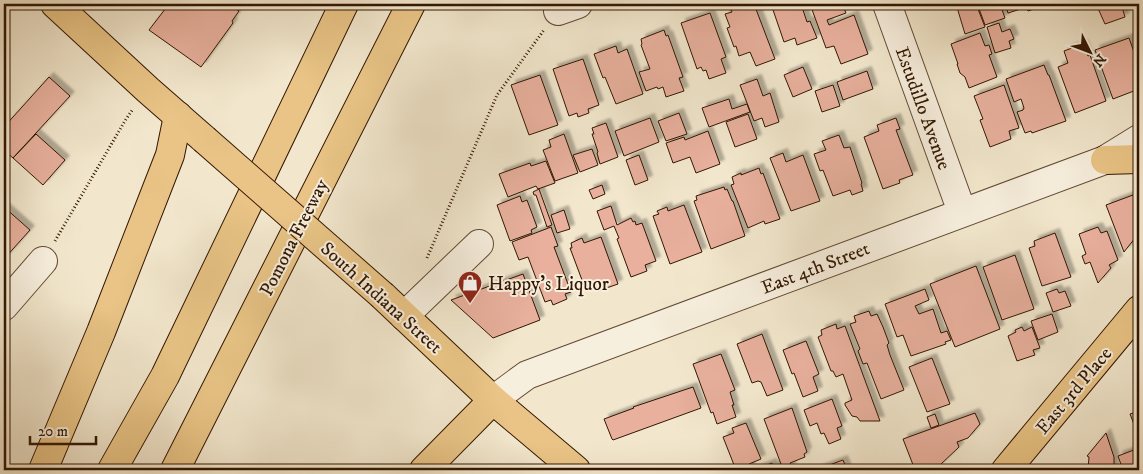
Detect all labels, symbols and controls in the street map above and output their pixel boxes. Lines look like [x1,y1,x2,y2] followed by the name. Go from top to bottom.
[1066,28,1116,78] north arrow
[890,44,955,173] street label: Estudillo Avenue
[1088,50,1109,71] text: N
[255,175,334,300] street label: Pomona Freeway
[315,237,447,359] street label: South Indiana Street
[758,237,873,300] street label: East 4th Street
[457,270,483,304] shop icon: Happy's Liquor
[488,273,609,297] place label: Happy's Liquor
[1031,343,1117,439] street label: East 3rd Place
[30,414,96,446] scale bar
[38,422,68,441] text: 20 m

